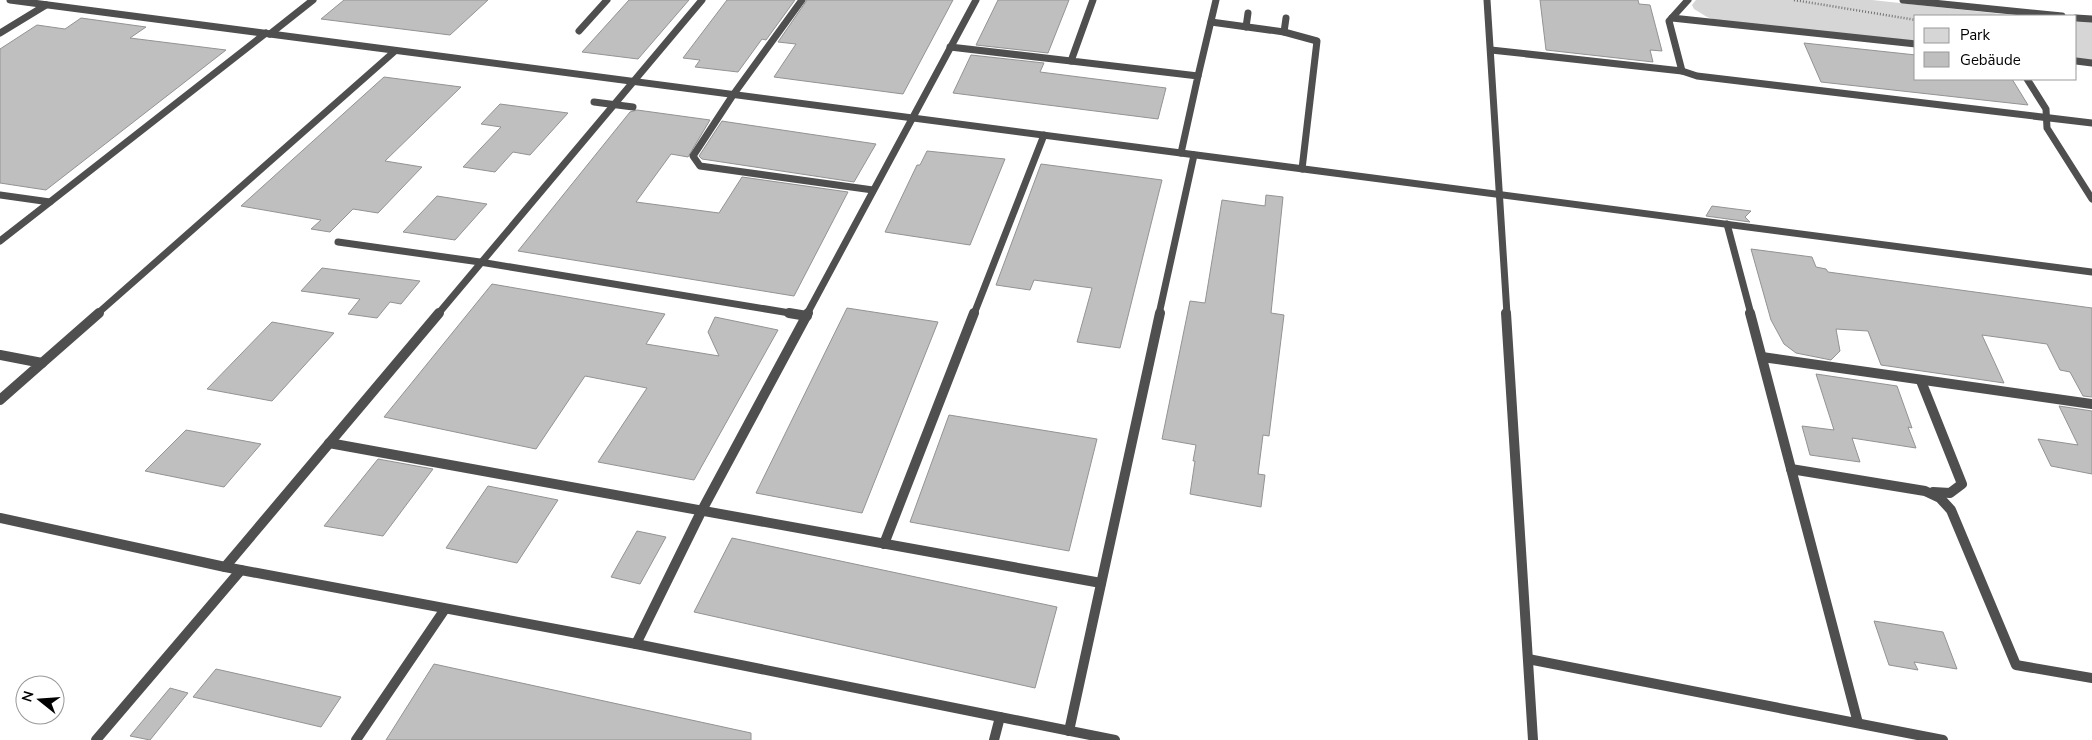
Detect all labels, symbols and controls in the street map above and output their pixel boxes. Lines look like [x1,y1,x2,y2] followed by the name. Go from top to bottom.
[1914,15,2077,80] legend
[1960,25,1990,45] text: Park
[1960,50,2021,70] text: Gebäude
[15,675,65,725] north arrow
[17,689,39,704] text: N

